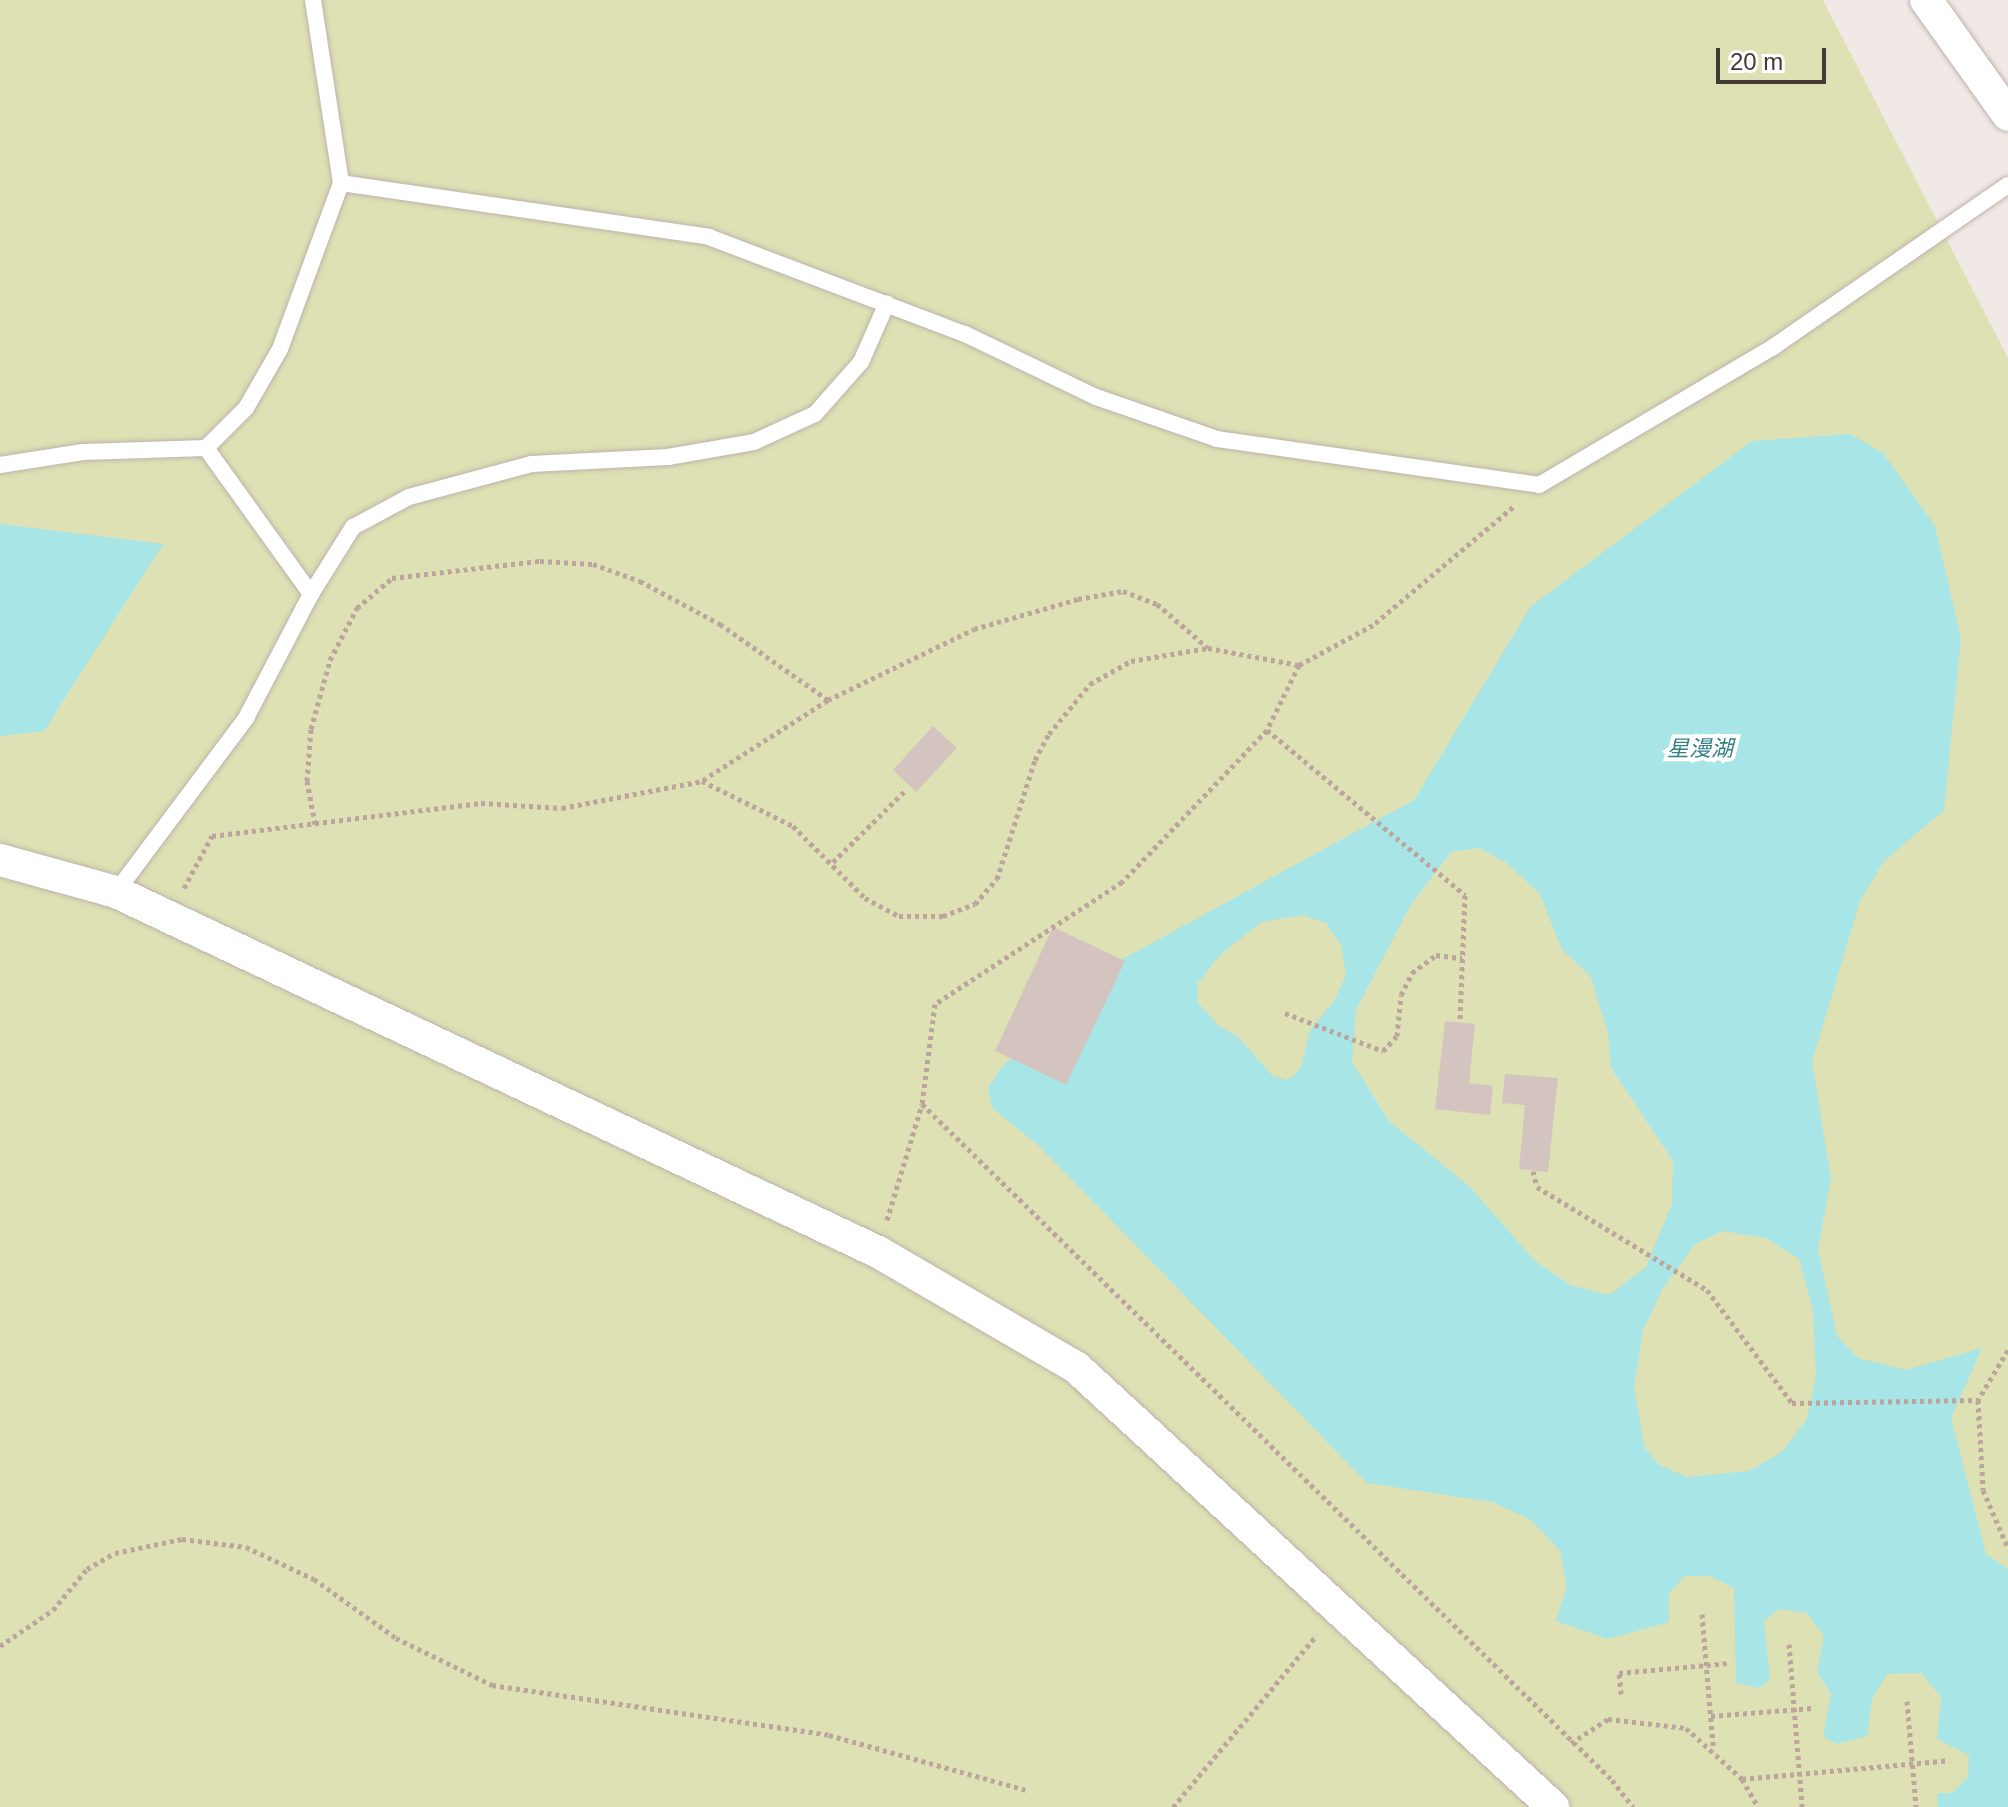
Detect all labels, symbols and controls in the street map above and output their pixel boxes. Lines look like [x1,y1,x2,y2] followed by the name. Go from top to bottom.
[1720,32,1830,82] scale bar
[1730,48,1783,75] text: 20 m
[1667,736,1733,762] water label: 星漫湖

